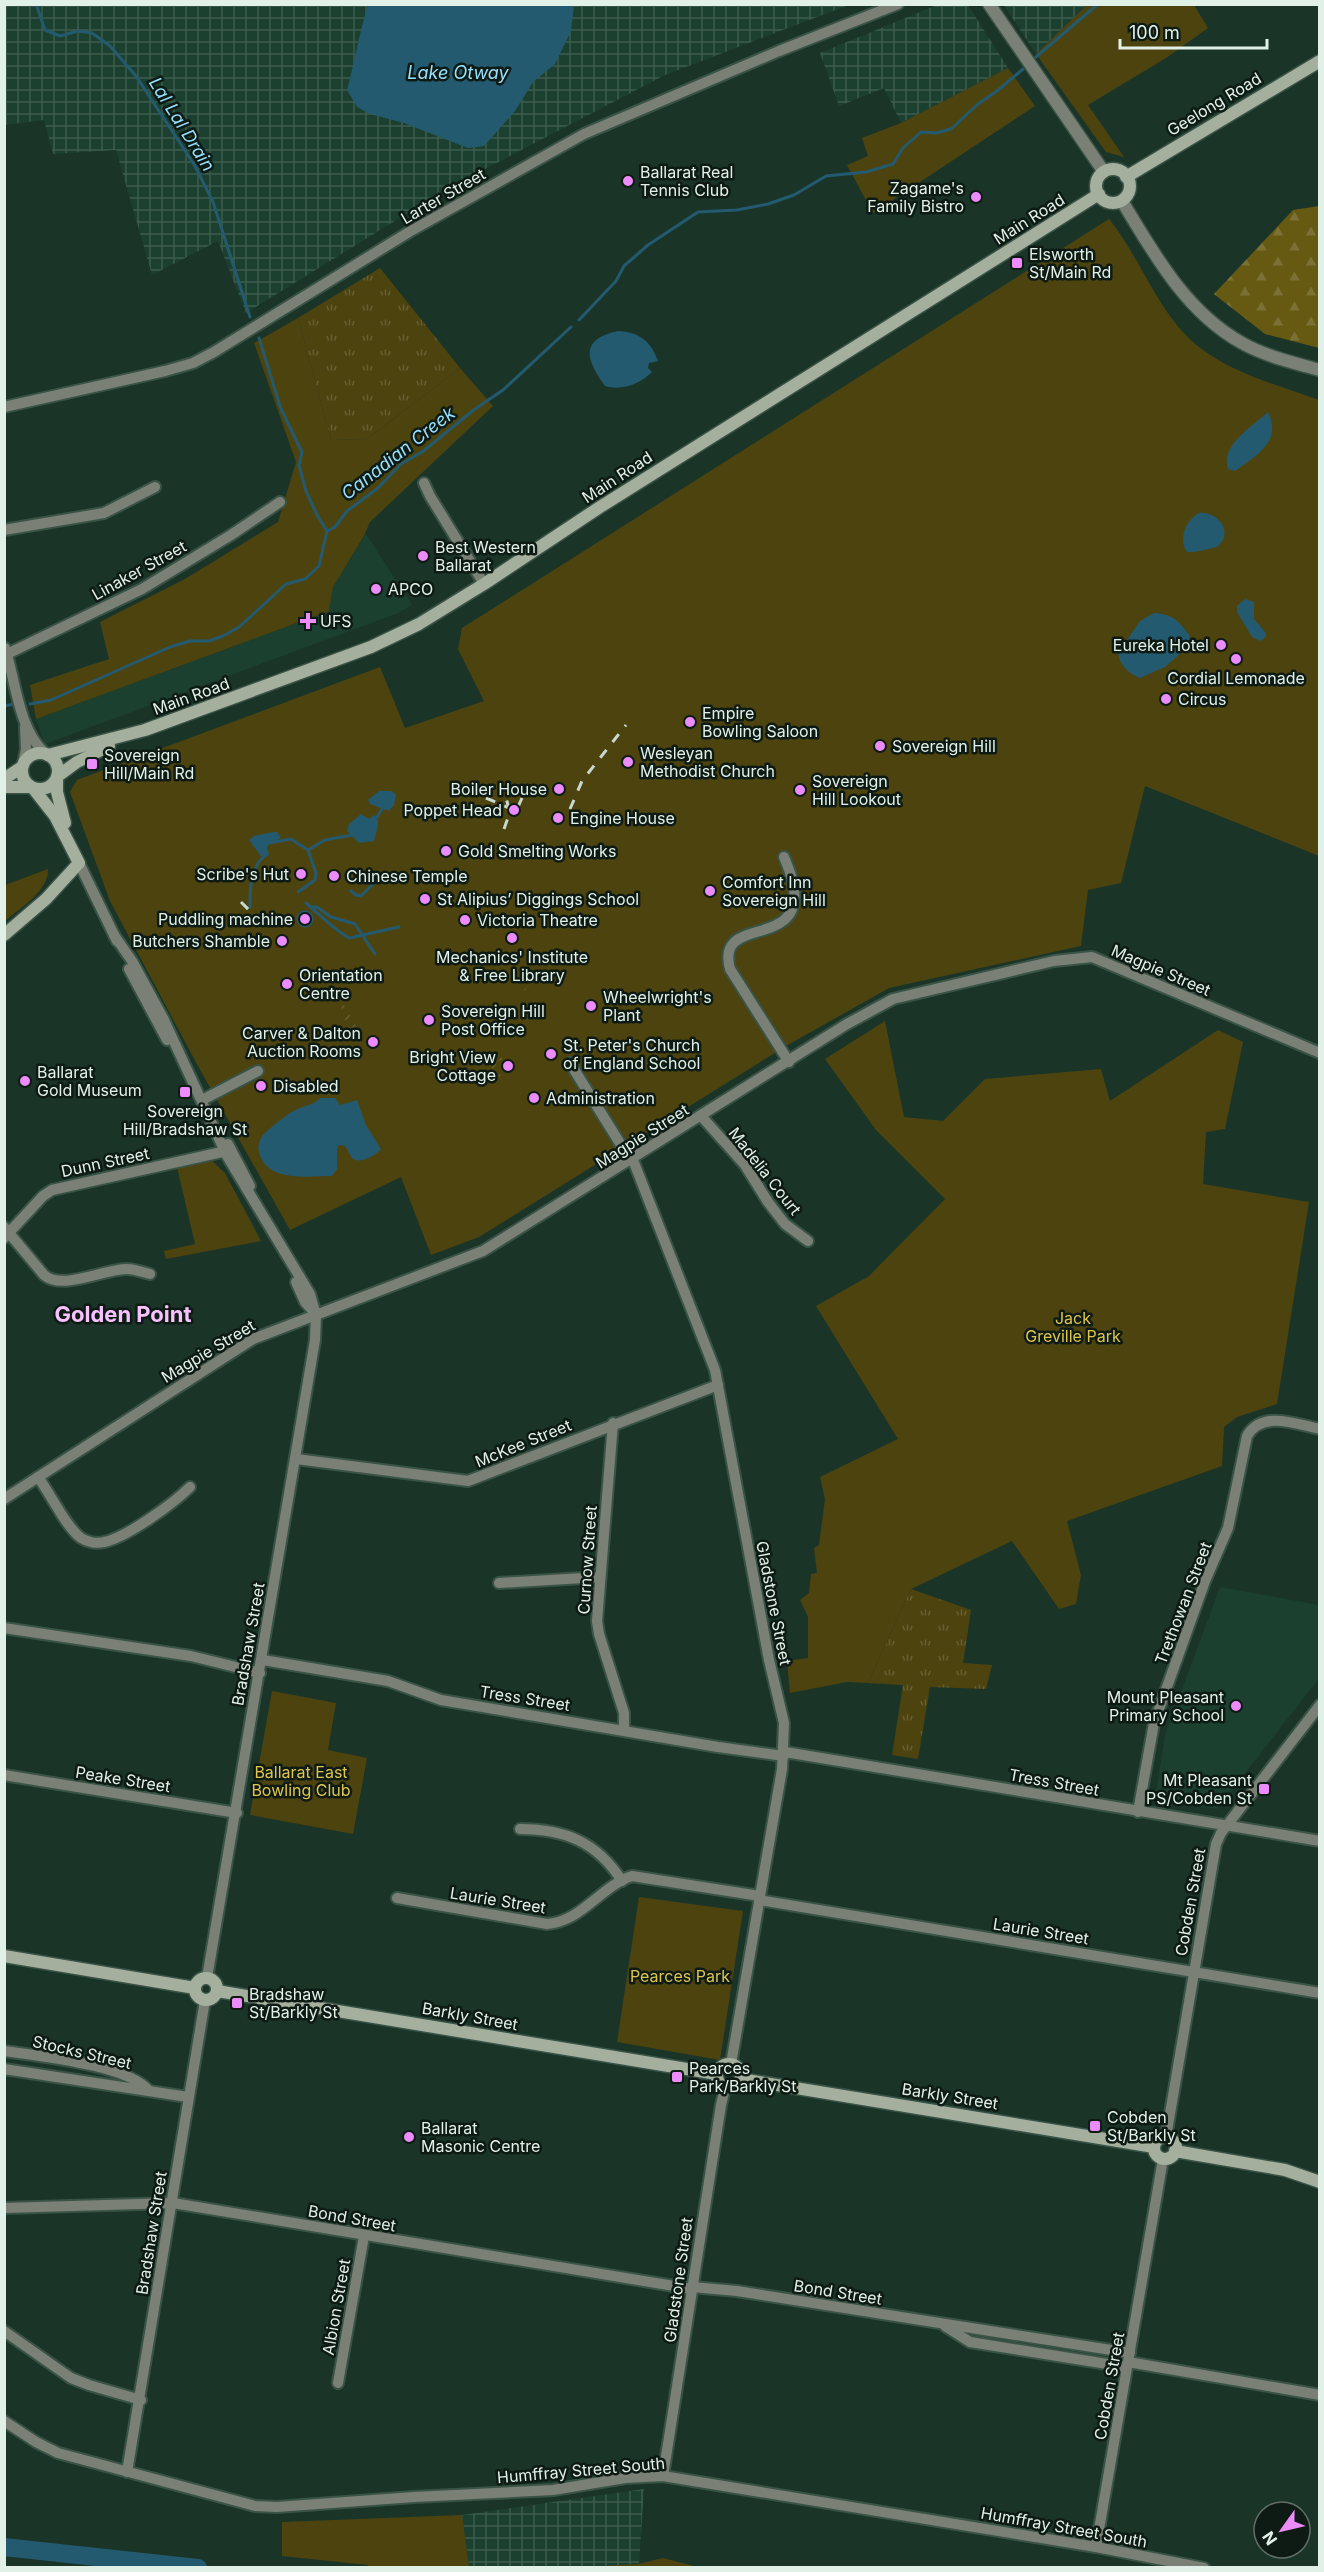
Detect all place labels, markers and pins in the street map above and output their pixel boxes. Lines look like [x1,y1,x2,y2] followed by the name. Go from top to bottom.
[640,162,733,200] place label: Ballarat Real Tennis Club
[621,174,635,188] marker: Ballarat Real Tennis Club
[867,178,964,216] place label: Zagame's Family Bistro
[969,190,983,204] marker: Zagame's Family Bistro
[1029,244,1111,282] place label: Elsworth St/Main Rd
[1010,256,1024,270] marker: Elsworth St/Main Rd
[435,537,536,575] place label: Best Western Ballarat
[416,549,430,563] marker: Best Western Ballarat
[388,579,433,599] place label: APCO
[369,582,383,596] marker: APCO
[320,611,352,631] place label: UFS
[301,614,315,628] marker: UFS
[1113,635,1209,655] place label: Eureka Hotel
[1214,638,1228,652] marker: Eureka Hotel
[1229,652,1243,666] marker: Cordial Lemonade
[1167,668,1305,688] place label: Cordial Lemonade
[1178,689,1226,709] place label: Circus
[1159,692,1173,706] marker: Circus
[702,703,818,741] place label: Empire Bowling Saloon
[683,715,697,729] marker: Empire Bowling Saloon
[892,736,996,756] place label: Sovereign Hill
[873,739,887,753] marker: Sovereign Hill
[640,743,775,781] place label: Wesleyan Methodist Church
[104,745,194,783] place label: Sovereign Hill/Main Rd
[621,755,635,769] marker: Wesleyan Methodist Church
[85,757,99,771] marker: Sovereign Hill/Main Rd
[812,771,901,809] place label: Sovereign Hill Lookout
[451,779,547,799] place label: Boiler House
[552,782,566,796] marker: Boiler House
[793,783,807,797] marker: Sovereign Hill Lookout
[403,800,502,820] place label: Poppet Head
[507,803,521,817] marker: Poppet Head
[570,808,675,828] place label: Engine House
[551,811,565,825] marker: Engine House
[458,841,616,861] place label: Gold Smelting Works
[439,844,453,858] marker: Gold Smelting Works
[196,864,289,884] place label: Scribe's Hut
[346,866,468,886] place label: Chinese Temple
[294,867,308,881] marker: Scribe's Hut
[327,869,341,883] marker: Chinese Temple
[722,872,826,910] place label: Comfort Inn Sovereign Hill
[703,884,717,898] marker: Comfort Inn Sovereign Hill
[437,889,639,909] place label: St Alipius’ Diggings School
[418,892,432,906] marker: St Alipius’ Diggings School
[158,909,293,929] place label: Puddling machine
[477,910,598,930] place label: Victoria Theatre
[298,912,312,926] marker: Puddling machine
[458,913,472,927] marker: Victoria Theatre
[132,931,270,951] place label: Butchers Shamble
[505,931,519,945] marker: Mechanics' Institute & Free Library
[275,934,289,948] marker: Butchers Shamble
[436,947,588,985] place label: Mechanics' Institute & Free Library
[299,965,383,1003] place label: Orientation Centre
[280,977,294,991] marker: Orientation Centre
[603,987,712,1025] place label: Wheelwright's Plant
[584,999,598,1013] marker: Wheelwright's Plant
[441,1001,545,1039] place label: Sovereign Hill Post Office
[422,1013,436,1027] marker: Sovereign Hill Post Office
[242,1023,361,1061] place label: Carver & Dalton Auction Rooms
[366,1035,380,1049] marker: Carver & Dalton Auction Rooms
[563,1035,700,1073] place label: St. Peter's Church of England School
[409,1047,496,1085] place label: Bright View Cottage
[544,1047,558,1061] marker: St. Peter's Church of England School
[501,1059,515,1073] marker: Bright View Cottage
[37,1062,142,1100] place label: Ballarat Gold Museum
[18,1074,32,1088] marker: Ballarat Gold Museum
[273,1076,339,1096] place label: Disabled
[254,1079,268,1093] marker: Disabled
[178,1085,192,1099] marker: Sovereign Hill/Bradshaw St
[546,1088,655,1108] place label: Administration
[527,1091,541,1105] marker: Administration
[123,1101,247,1139] place label: Sovereign Hill/Bradshaw St
[1107,1687,1224,1725] place label: Mount Pleasant Primary School
[1229,1699,1243,1713] marker: Mount Pleasant Primary School
[1146,1770,1252,1808] place label: Mt Pleasant PS/Cobden St
[1257,1782,1271,1796] marker: Mt Pleasant PS/Cobden St
[249,1984,338,2022] place label: Bradshaw St/Barkly St
[230,1996,244,2010] marker: Bradshaw St/Barkly St
[689,2058,796,2096] place label: Pearces Park/Barkly St
[670,2070,684,2084] marker: Pearces Park/Barkly St
[1107,2107,1196,2145] place label: Cobden St/Barkly St
[421,2118,540,2156] place label: Ballarat Masonic Centre
[1088,2119,1102,2133] marker: Cobden St/Barkly St
[402,2130,416,2144] marker: Ballarat Masonic Centre

